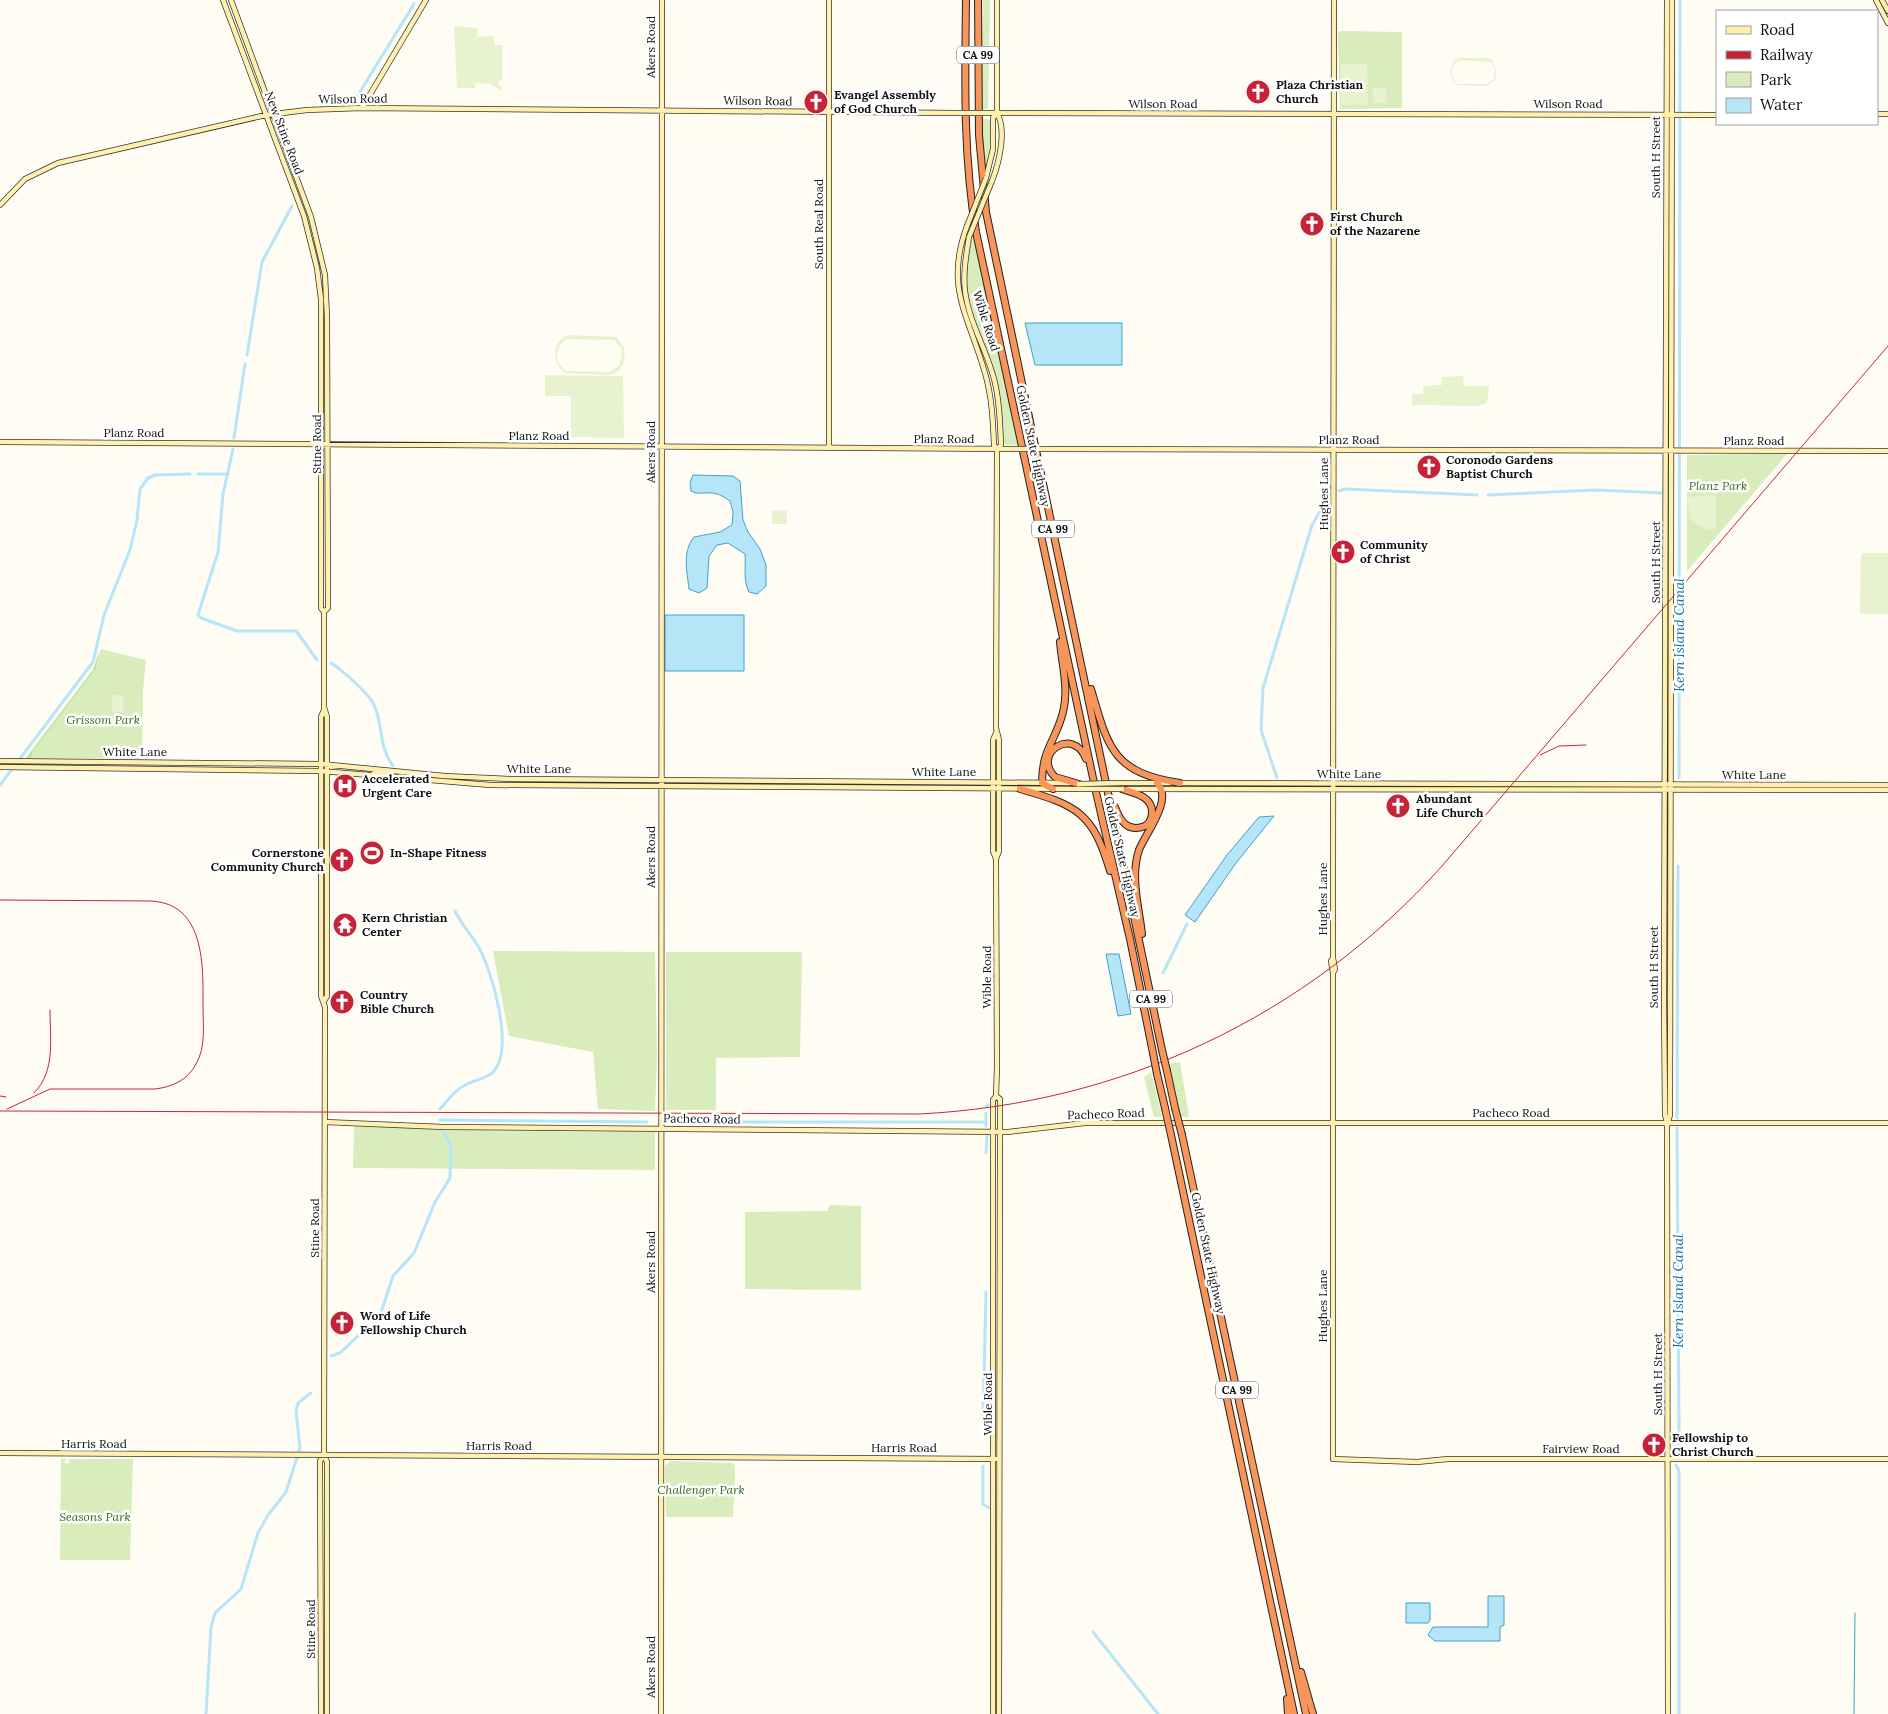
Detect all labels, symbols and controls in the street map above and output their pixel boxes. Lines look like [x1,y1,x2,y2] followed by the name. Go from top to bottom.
[1716,10,1878,125] legend
[643,16,658,79] street label: Akers Road
[1760,20,1795,39] text: Road
[1760,45,1813,64] text: Railway
[957,46,999,64] road number: CA 99
[1760,70,1791,89] text: Park
[1276,77,1364,106] place label: Plaza Christian Church
[1245,79,1271,105] church icon: Plaza Christian Church
[834,87,936,116] place label: Evangel Assembly of God Church
[262,89,307,176] street label: New Stine Road
[803,89,829,115] church icon: Evangel Assembly of God Church
[318,90,388,107] street label: Wilson Road
[723,92,793,109] street label: Wilson Road
[1760,95,1803,114] text: Water
[1128,96,1198,111] street label: Wilson Road
[1533,96,1603,111] street label: Wilson Road
[1648,115,1663,198] street label: South H Street
[811,179,826,269] street label: South Real Road
[1330,209,1421,238] place label: First Church of the Nazarene
[1299,211,1325,237] church icon: First Church of the Nazarene
[970,289,1003,353] street label: Wible Road
[1013,384,1054,509] street label: Golden State Highway
[309,414,324,474] street label: Stine Road
[643,421,658,484] street label: Akers Road
[103,425,165,440] street label: Planz Road
[508,428,570,443] street label: Planz Road
[913,431,975,446] street label: Planz Road
[1318,432,1380,447] street label: Planz Road
[1723,433,1785,448] street label: Planz Road
[1446,452,1553,481] place label: Coronodo Gardens Baptist Church
[1416,454,1442,480] church icon: Coronodo Gardens Baptist Church
[1316,457,1331,530] street label: Hughes Lane
[1689,478,1747,493] park label: Planz Park
[1032,520,1074,538] road number: CA 99
[1648,520,1663,603] street label: South H Street
[1360,537,1428,566] place label: Community of Christ
[1330,539,1356,565] church icon: Community of Christ
[1670,578,1688,692] water label: Kern Island Canal
[66,712,140,727] park label: Grissom Park
[103,744,168,759] street label: White Lane
[507,761,572,776] street label: White Lane
[912,764,977,779] street label: White Lane
[1317,766,1382,781] street label: White Lane
[1722,767,1787,782] street label: White Lane
[362,771,432,800] place label: Accelerated Urgent Care
[332,773,358,799] hospital icon: Accelerated Urgent Care
[1416,791,1484,820] place label: Abundant Life Church
[1385,793,1411,819] church icon: Abundant Life Church
[1101,795,1144,920] street label: Golden State Highway
[643,826,658,889] street label: Akers Road
[359,840,385,866] sports icon: In-Shape Fitness
[211,845,325,874] place label: Cornerstone Community Church
[390,845,487,860] place label: In-Shape Fitness
[329,847,355,873] church icon: Cornerstone Community Church
[1315,862,1330,935] street label: Hughes Lane
[362,910,448,939] place label: Kern Christian Center
[332,912,358,938] temple icon: Kern Christian Center
[1646,925,1661,1008] street label: South H Street
[979,946,994,1008] street label: Wible Road
[360,987,435,1016] place label: Country Bible Church
[329,989,355,1015] church icon: Country Bible Church
[1130,991,1172,1008] road number: CA 99
[1067,1105,1145,1122] street label: Pacheco Road
[1472,1105,1550,1120] street label: Pacheco Road
[663,1110,741,1127] street label: Pacheco Road
[1188,1191,1229,1316] street label: Golden State Highway
[307,1198,322,1258] street label: Stine Road
[643,1231,658,1294] street label: Akers Road
[1669,1234,1687,1348] water label: Kern Island Canal
[1315,1269,1330,1342] street label: Hughes Lane
[360,1308,467,1337] place label: Word of Life Fellowship Church
[329,1310,355,1336] church icon: Word of Life Fellowship Church
[1650,1332,1665,1415] street label: South H Street
[980,1373,995,1435] street label: Wible Road
[1216,1382,1258,1398] road number: CA 99
[1672,1430,1754,1459] place label: Fellowship to Christ Church
[1641,1432,1667,1458] church icon: Fellowship to Christ Church
[61,1436,127,1451] street label: Harris Road
[466,1438,532,1453] street label: Harris Road
[871,1440,937,1455] street label: Harris Road
[1542,1441,1620,1456] street label: Fairview Road
[657,1482,745,1497] park label: Challenger Park
[59,1509,131,1524] park label: Seasons Park
[303,1599,318,1659] street label: Stine Road
[643,1636,658,1699] street label: Akers Road

